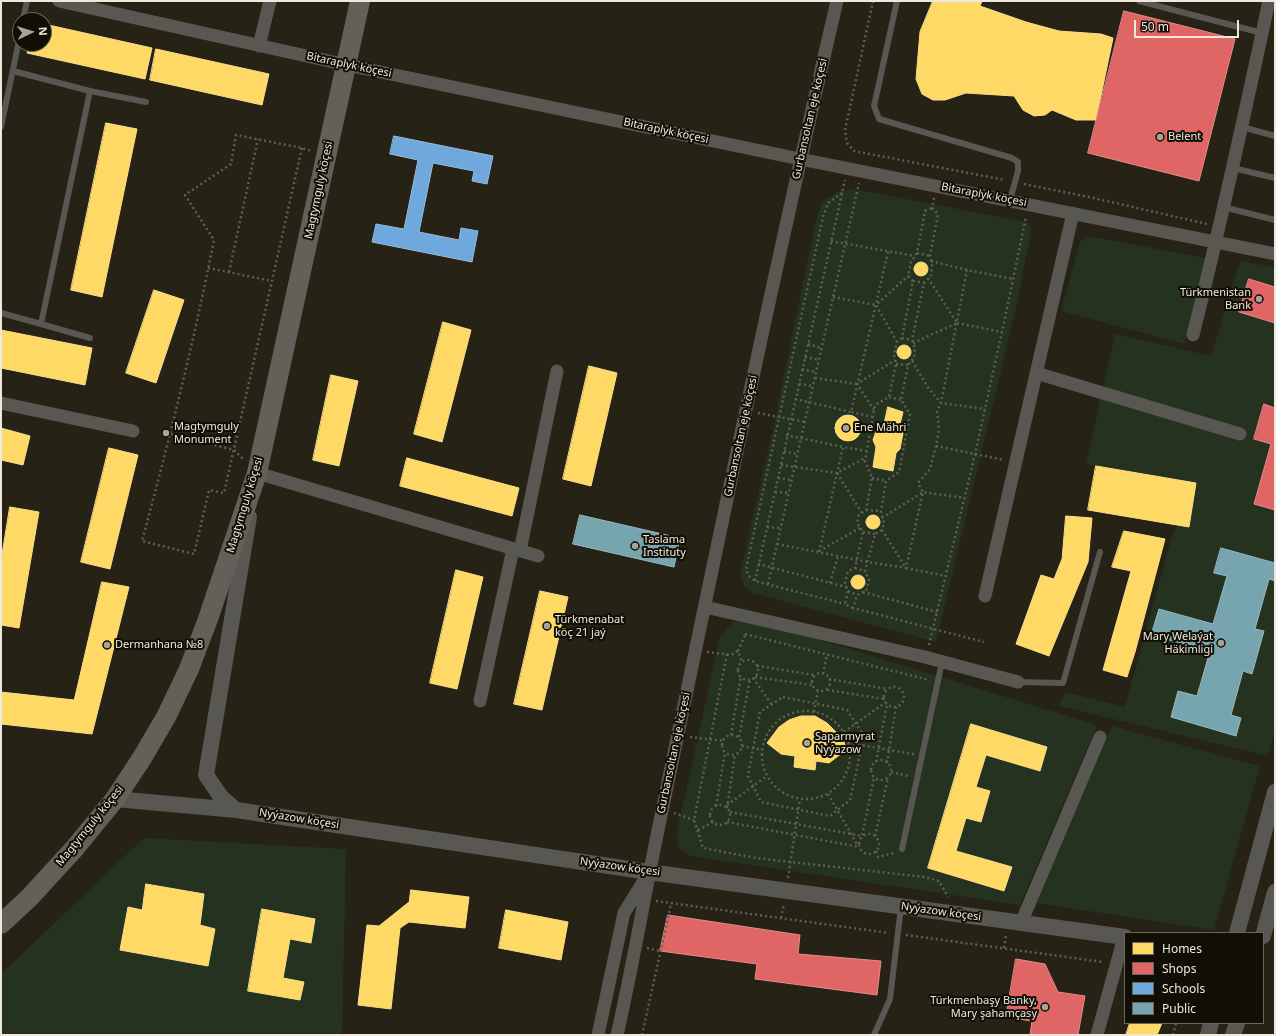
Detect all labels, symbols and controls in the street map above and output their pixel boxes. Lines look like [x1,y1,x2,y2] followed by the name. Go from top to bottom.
[12,12,52,52] north arrow
[1136,12,1241,38] scale bar
[1141,18,1169,35] text: 50 m
[36,26,51,36] text: N
[305,50,393,80] street label: Bitaraplyk köçesi
[790,57,830,181] street label: Gurbansoltan eje köçesi
[622,116,710,146] street label: Bitaraplyk köçesi
[1168,130,1201,144] place label: Belent
[1155,132,1165,142] marker: Belent
[302,140,336,240] street label: Magtymguly köçesi
[940,180,1028,210] street label: Bitaraplyk köçesi
[1180,286,1251,312] place label: Türkmenistan Bank
[1254,294,1264,304] marker: Türkmenistan Bank
[722,374,760,498] street label: Gurbansoltan eje köçesi
[174,420,239,446] place label: Magtymguly Monument
[854,421,906,435] place label: Ene Mähri
[841,423,851,433] marker: Ene Mähri
[161,428,171,438] marker: Magtymguly Monument
[224,455,266,555] street label: Magtymguly köçesi
[643,533,686,559] place label: Taslama Instituty
[630,541,640,551] marker: Taslama Instituty
[555,613,624,639] place label: Türkmenabat köç 21 jaý
[542,621,552,631] marker: Türkmenabat köç 21 jaý
[1143,630,1213,656] place label: Mary Welaýat Häkimligi
[115,638,203,652] place label: Dermanhana №8
[1216,638,1226,648] marker: Mary Welaýat Häkimligi
[102,640,112,650] marker: Dermanhana №8
[655,691,693,815] street label: Gurbansoltan eje köçesi
[815,730,875,756] place label: Saparmyrat Nyýazow
[802,738,812,748] marker: Saparmyrat Nyýazow
[53,783,127,869] street label: Magtymguly köçesi
[258,806,340,832] street label: Nyýazow köçesi
[579,855,661,879] street label: Nyýazow köçesi
[900,900,982,924] street label: Nyýazow köçesi
[1124,932,1264,1024] legend
[1162,940,1202,957] text: Homes
[1162,960,1196,977] text: Shops
[1162,980,1205,997] text: Schools
[930,994,1037,1020] place label: Türkmenbaşy Banky, Mary şahamçasy
[1162,1000,1196,1017] text: Public
[1040,1002,1050,1012] marker: Türkmenbaşy Banky, Mary şahamçasy

